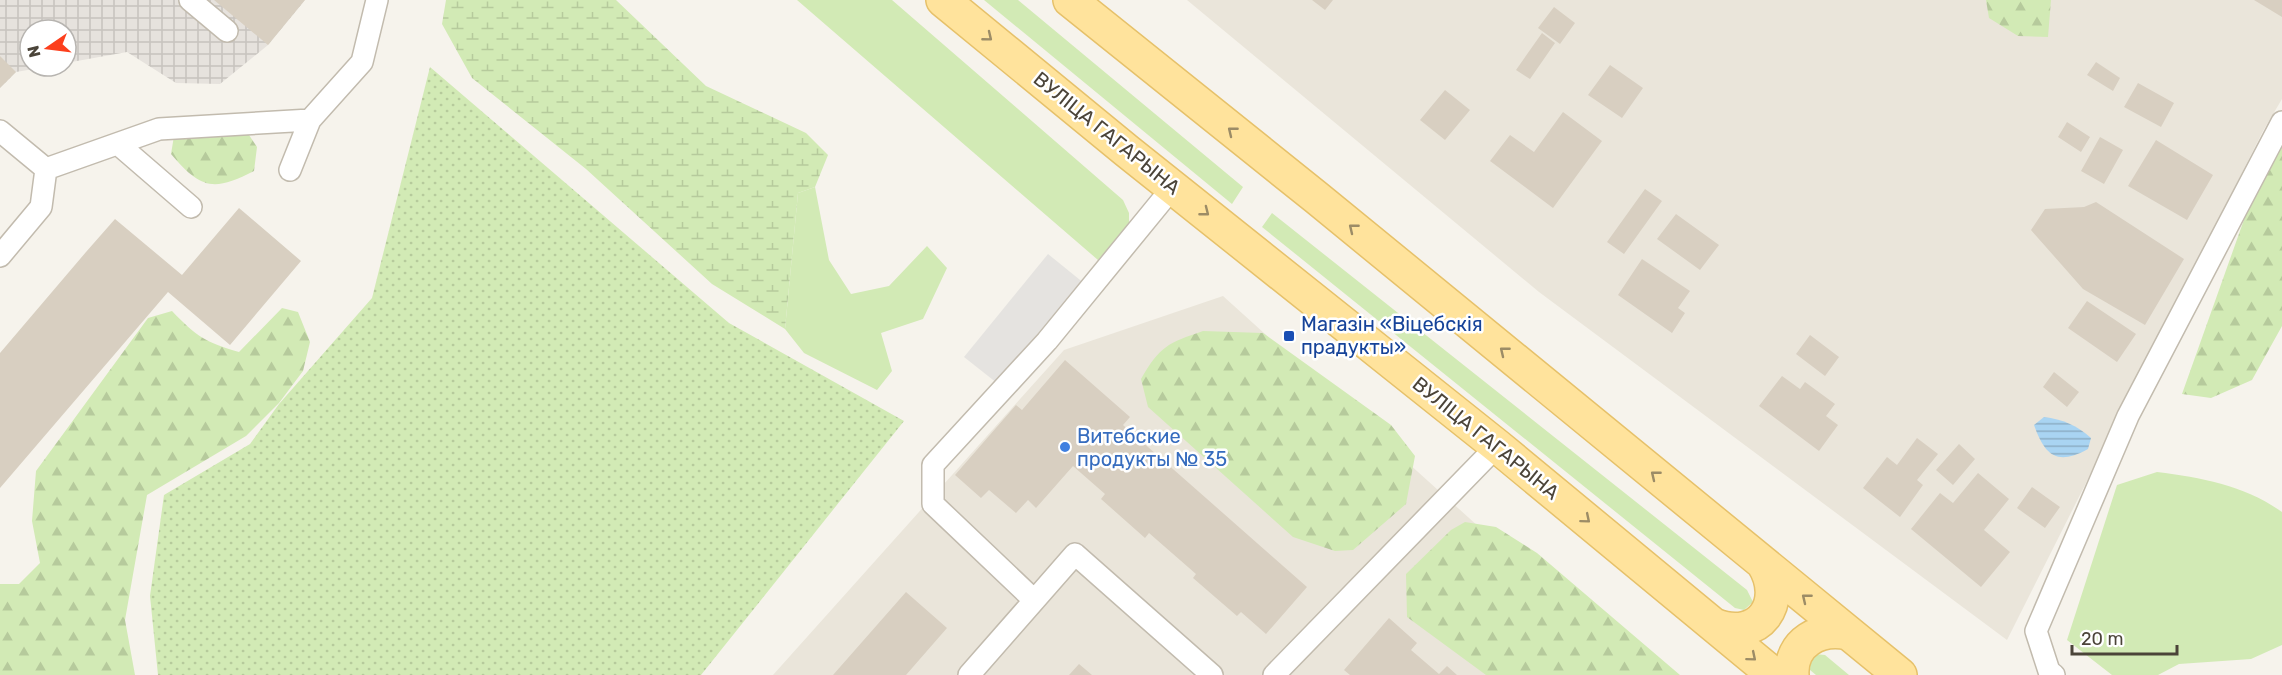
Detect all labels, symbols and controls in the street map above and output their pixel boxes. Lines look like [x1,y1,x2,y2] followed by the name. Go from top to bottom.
[18,18,78,78] north arrow
[981,30,992,41] one-way arrow
[23,44,45,59] text: N
[1029,66,1185,200] street label: ВУЛІЦА ГАГАРЫНА
[1228,127,1239,138] one-way arrow
[1199,205,1210,216] one-way arrow
[1349,224,1360,235] one-way arrow
[1301,312,1483,359] place label: Магазін «Віцебскія прадукты»
[1282,329,1296,343] marker: Магазін «Віцебскія прадукты»
[1500,347,1511,358] one-way arrow
[1408,371,1564,505] street label: ВУЛІЦА ГАГАРЫНА
[1077,424,1227,471] place label: Витебские продукты № 35
[1058,440,1072,454] marker: Витебские продукты № 35
[1651,471,1662,482] one-way arrow
[1579,512,1590,523] one-way arrow
[1802,594,1813,605] one-way arrow
[2072,618,2177,656] scale bar
[2081,628,2123,650] text: 20 m
[1745,650,1756,661] one-way arrow

